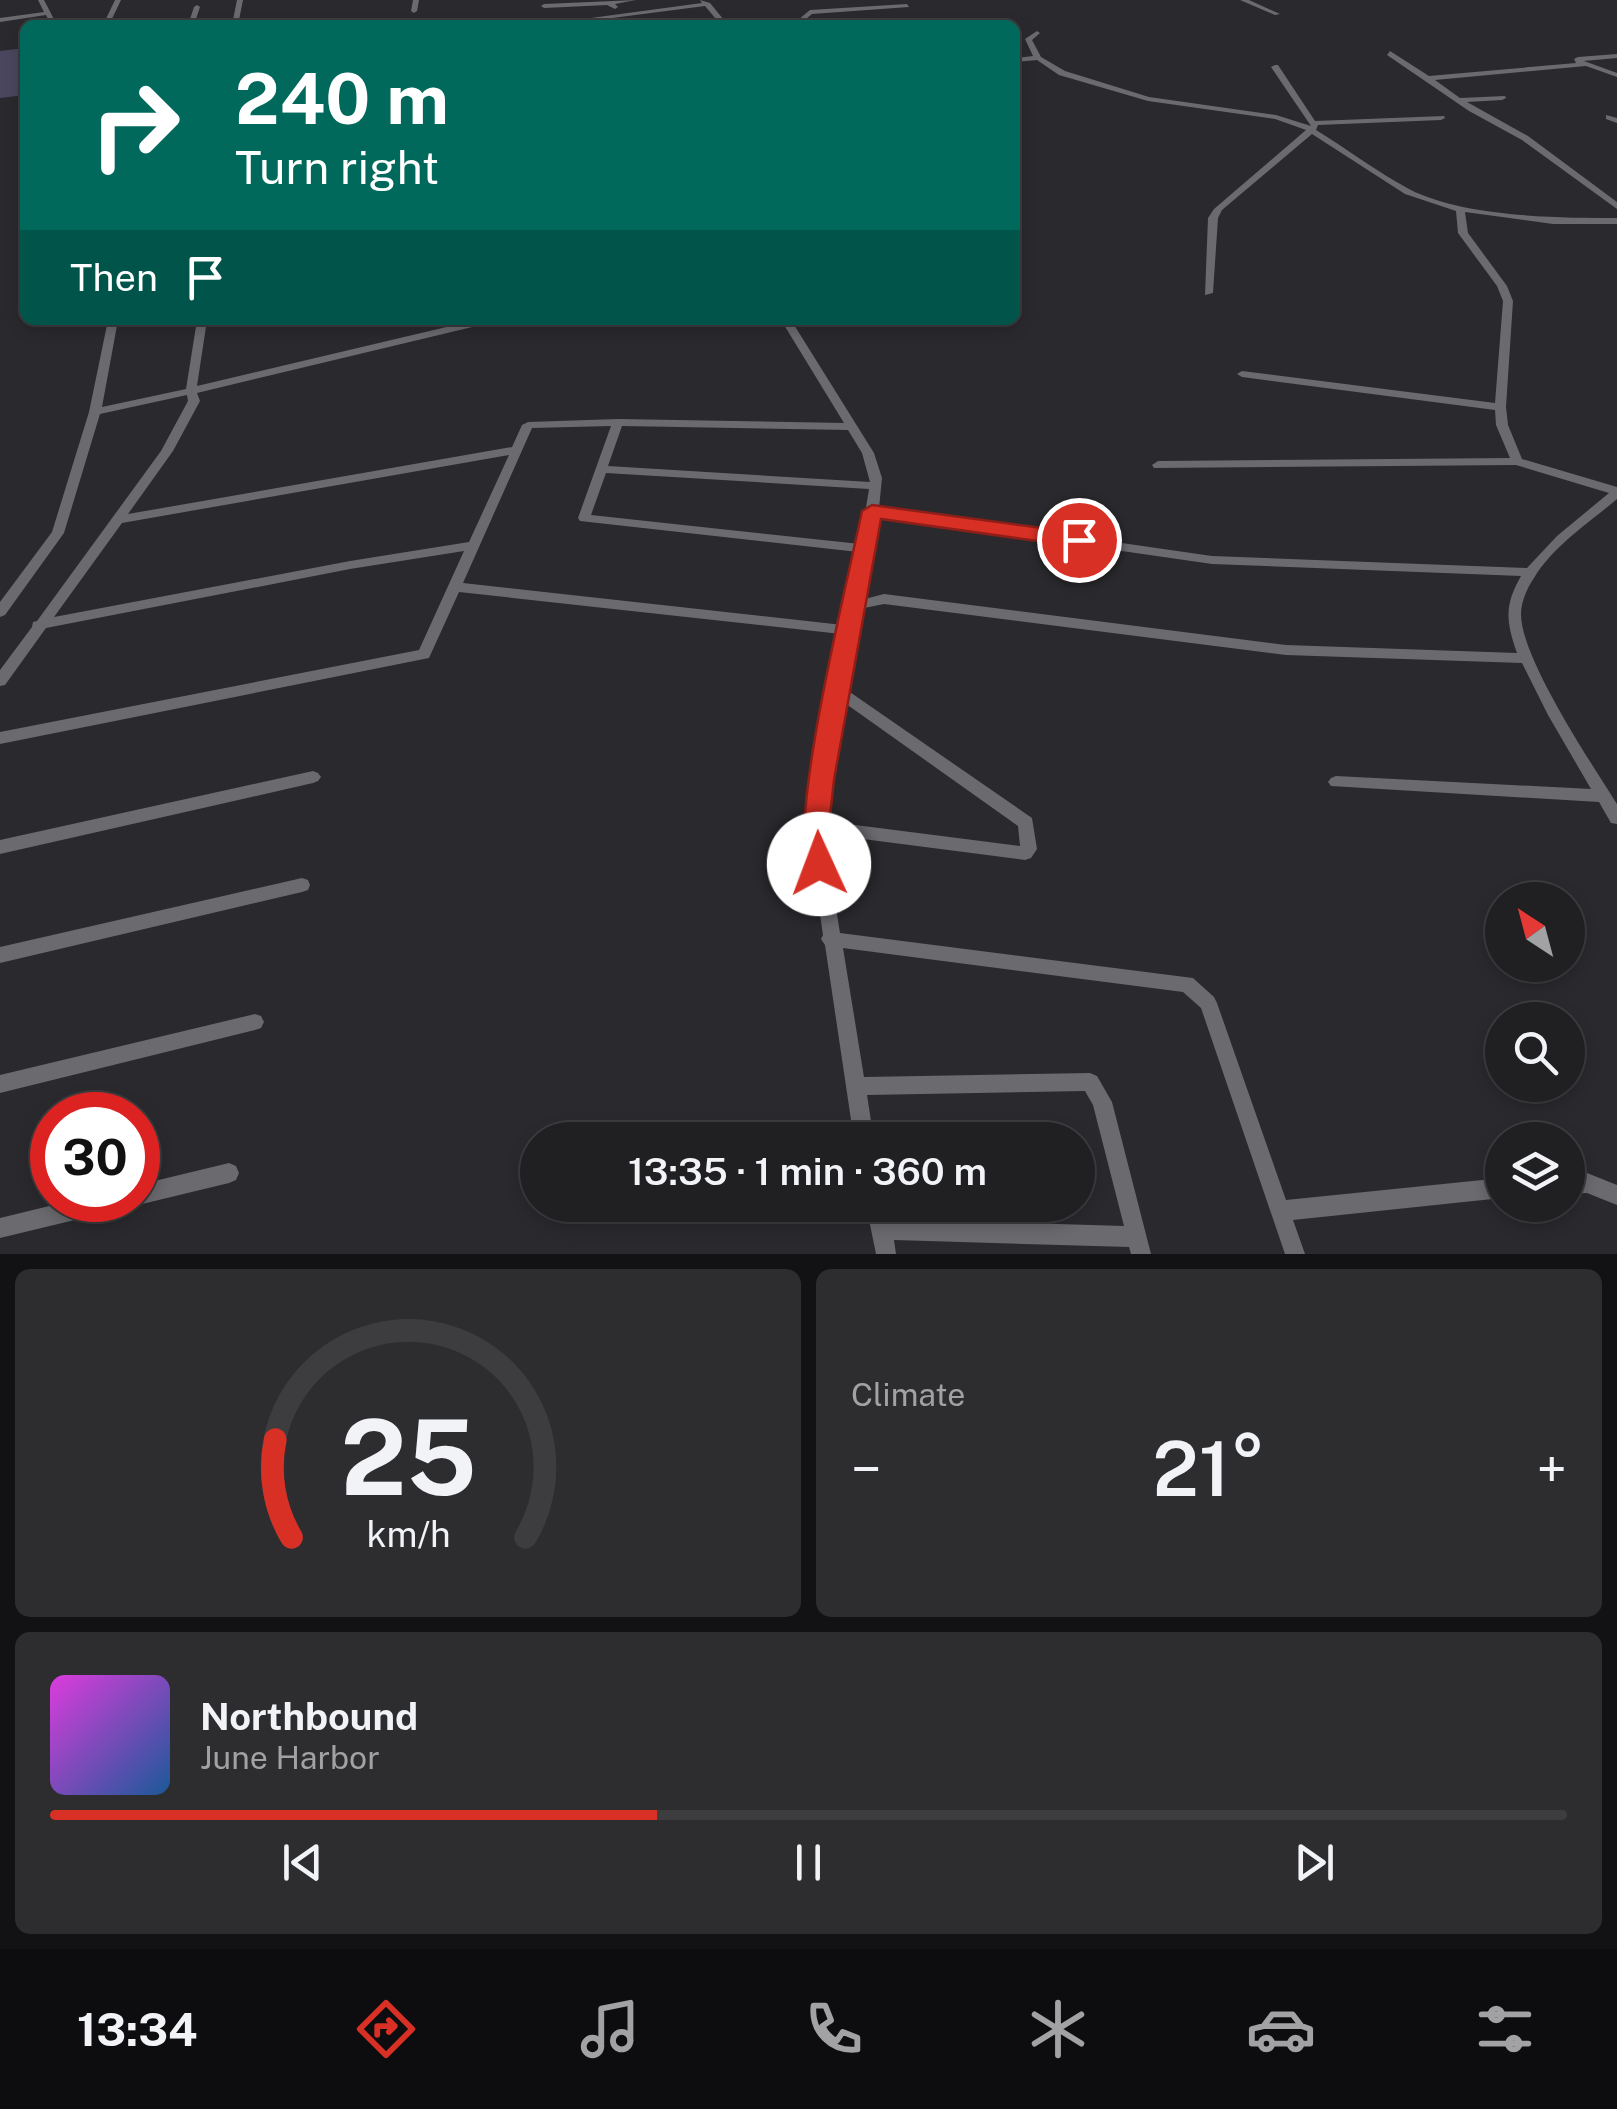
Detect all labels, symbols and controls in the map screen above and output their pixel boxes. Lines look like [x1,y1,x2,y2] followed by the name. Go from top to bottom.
[235,57,449,140] text: 240 m
[70,60,200,190] icon: right
[235,141,439,194] text: Turn right
[178,250,233,305] icon: arrive
[70,255,158,300] text: Then
[1037,498,1122,583] pin
[1052,513,1107,568] icon: arrive
[767,812,871,916] position arrow
[1485,882,1585,982] north arrow
[1485,882,1585,1222] map controls
[1485,1002,1585,1102] button: search
[30,1092,160,1222] speed limit sign: 30
[1485,1122,1585,1222] button: layers
[628,1149,987,1194] text: 13:35 · 1 min · 360 m
[851,1376,965,1413] text: Climate
[340,1396,476,1518] text: 25
[1153,1425,1265,1513] text: 21°
[851,1437,882,1501] text: −
[1537,1437,1567,1501] text: +
[366,1513,450,1555] text: km/h
[200,1694,418,1739] text: Northbound
[200,1739,380,1776] text: June Harbor
[275,1835,330,1890] icon: previous
[781,1835,836,1890] icon: pause
[1287,1835,1342,1890] icon: next
[351,1994,421,2064] icon: directions
[575,1994,645,2064] icon: music
[799,1994,869,2064] icon: phone
[1023,1994,1093,2064] icon: climate
[1246,1994,1316,2064] icon: car
[1470,1994,1540,2064] icon: filters
[77,2003,197,2056] text: 13:34

